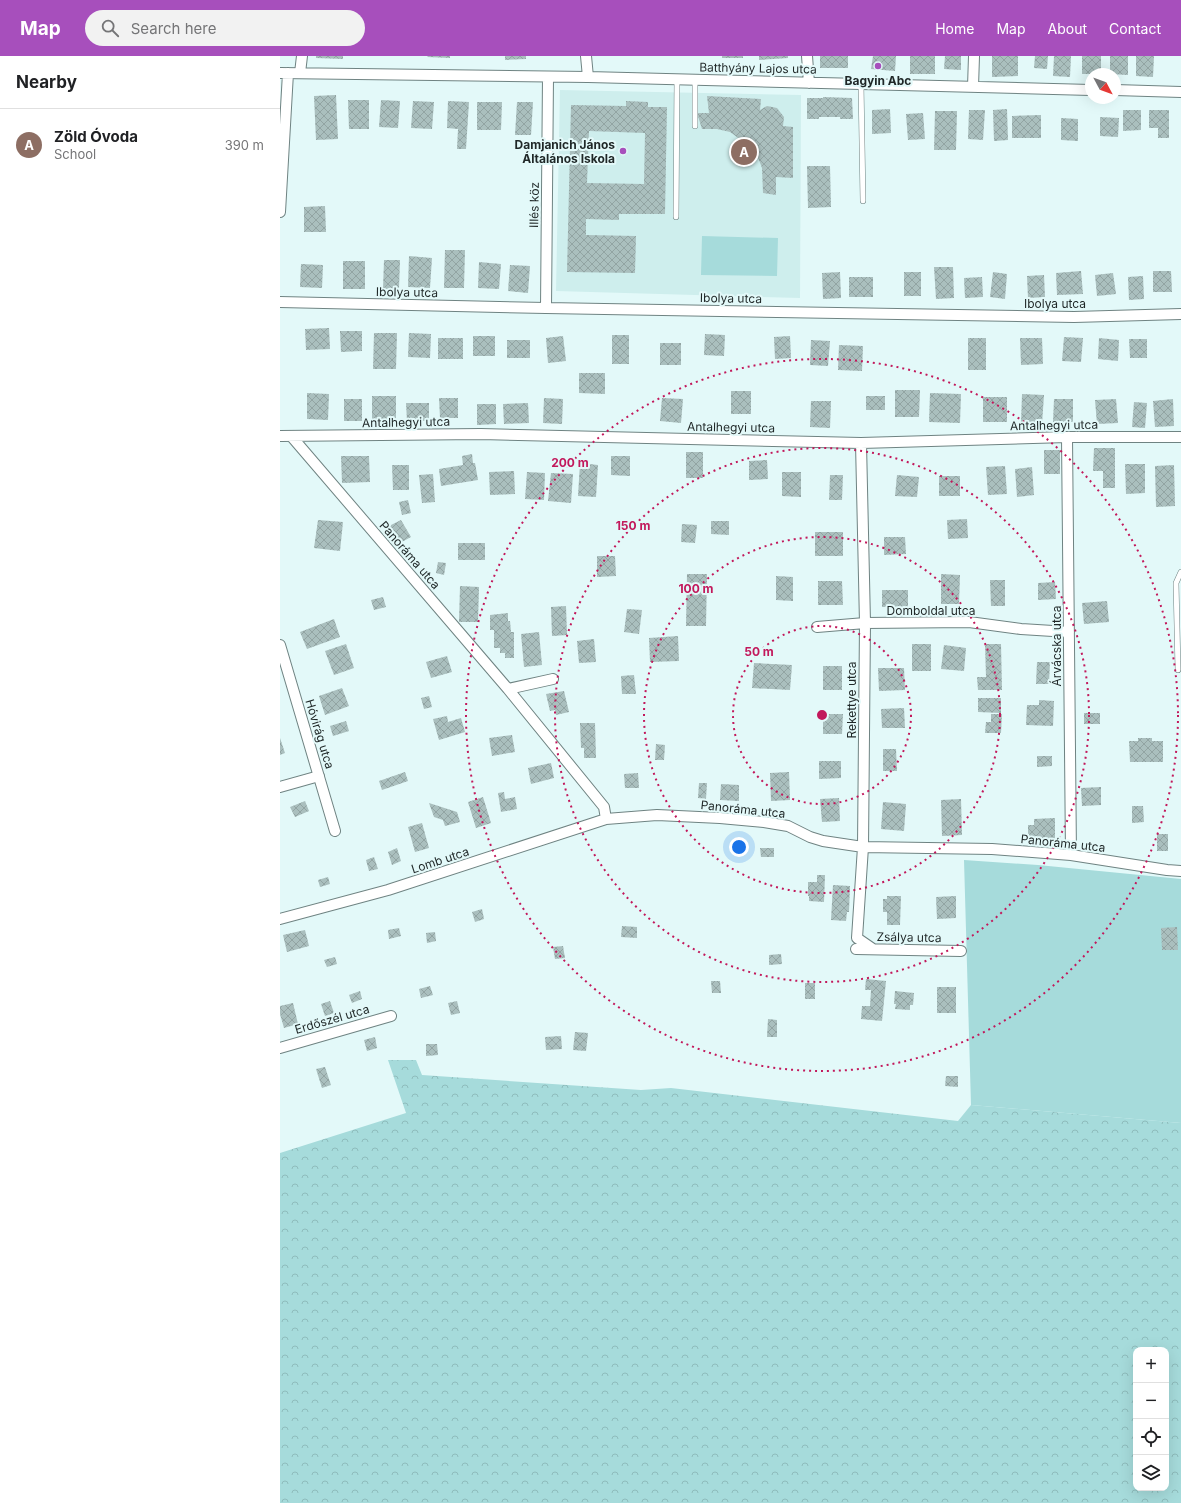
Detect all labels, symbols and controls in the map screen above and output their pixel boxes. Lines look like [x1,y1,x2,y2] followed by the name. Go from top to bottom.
[85,10,365,46] search box
[20,17,61,40] text: Map
[99,17,121,39] icon: search
[131,19,216,38] text: Search here
[935,20,974,37] text: Home
[996,20,1026,37] text: Map
[1048,20,1087,37] text: About
[1109,20,1161,37] text: Contact
[699,59,817,77] street label: Batthyány Lajos utca
[873,61,883,71] marker: Bagyin Abc
[1085,68,1121,104] north arrow
[16,72,77,92] text: Nearby
[845,73,911,88] place label: Bagyin Abc
[54,127,138,146] text: Zöld Óvoda
[24,137,34,153] text: A
[225,137,264,153] text: 390 m
[515,137,615,166] place label: Damjanich János Általános Iskola
[731,137,757,167] pin: A
[54,146,96,162] text: School
[618,146,628,156] marker: Damjanich János Általános Iskola
[526,182,542,228] street label: Illés köz
[376,284,438,300] street label: Ibolya utca
[700,290,762,306] street label: Ibolya utca
[1024,296,1086,311] street label: Ibolya utca
[362,414,450,430] street label: Antalhegyi utca
[1010,417,1098,433] street label: Antalhegyi utca
[687,419,775,435] street label: Antalhegyi utca
[551,455,589,470] text: 200 m
[376,518,444,592] street label: Panoráma utca
[616,518,650,533] text: 150 m
[678,581,714,596] text: 100 m
[887,603,975,618] street label: Domboldal utca
[1049,606,1064,686] street label: Árvácska utca
[744,644,774,659] text: 50 m
[844,661,859,739] street label: Rekettye utca
[302,697,338,771] street label: Hóvirág utca
[815,708,829,722] centre of rings
[700,797,786,821] street label: Panoráma utca
[1020,831,1106,855] street label: Panoráma utca
[729,837,749,857] your location
[409,844,471,876] street label: Lomb utca
[876,929,942,945] street label: Zsálya utca
[293,1001,371,1037] street label: Erdőszél utca
[1133,1347,1169,1491] map controls
[1133,1347,1169,1383] button: +
[1133,1383,1169,1419] button: −
[1133,1419,1169,1455] button: locate
[1133,1455,1169,1491] button: layers

